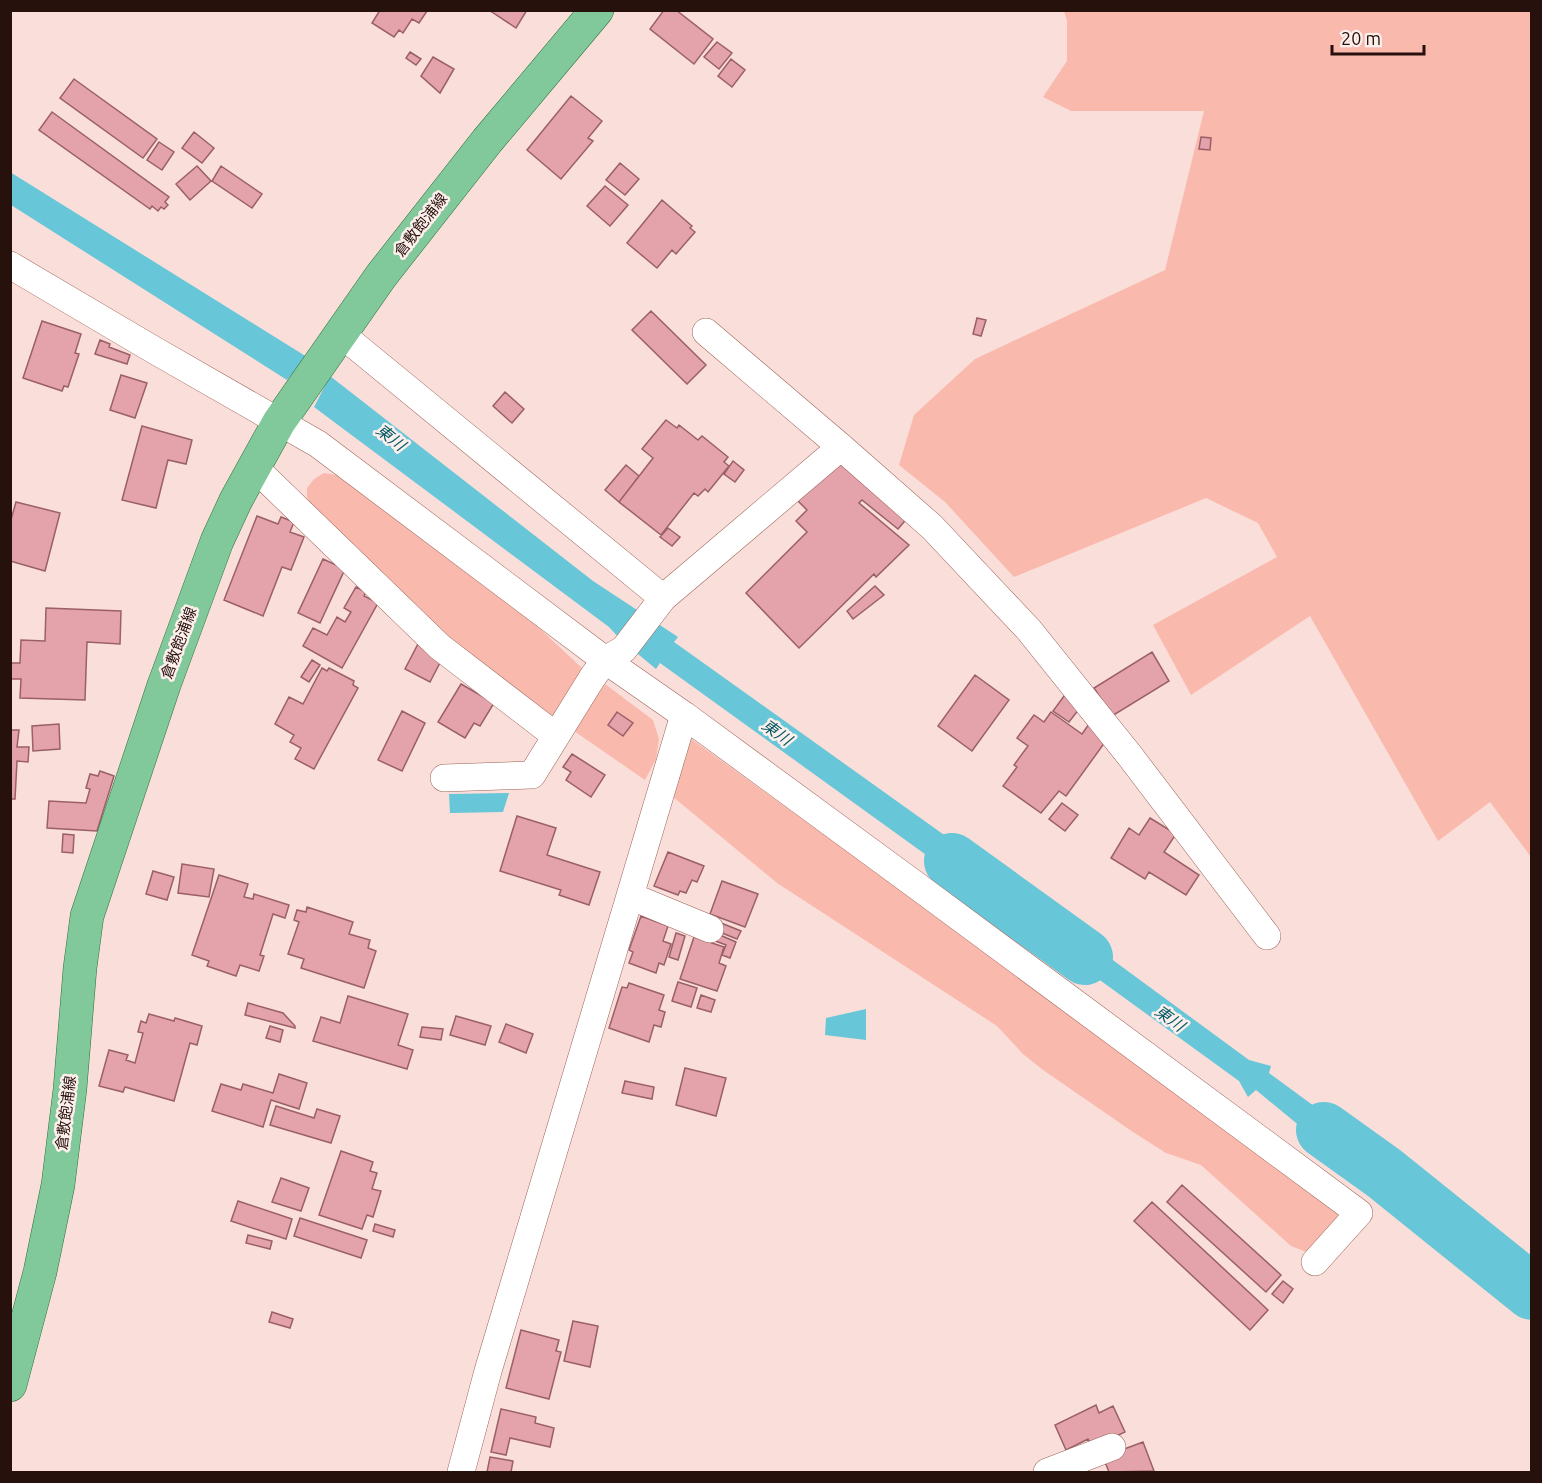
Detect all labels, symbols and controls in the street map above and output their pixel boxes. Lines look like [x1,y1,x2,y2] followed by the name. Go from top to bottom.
[1332,18,1424,56] scale bar
[1341,28,1381,48] text: 20 m
[391,190,450,259] street label: 倉敷飽浦線
[373,420,411,455] water label: 東川
[158,605,199,681] street label: 倉敷飽浦線
[759,715,797,750] water label: 東川
[1152,1001,1190,1036] water label: 東川
[52,1075,79,1151] street label: 倉敷飽浦線

